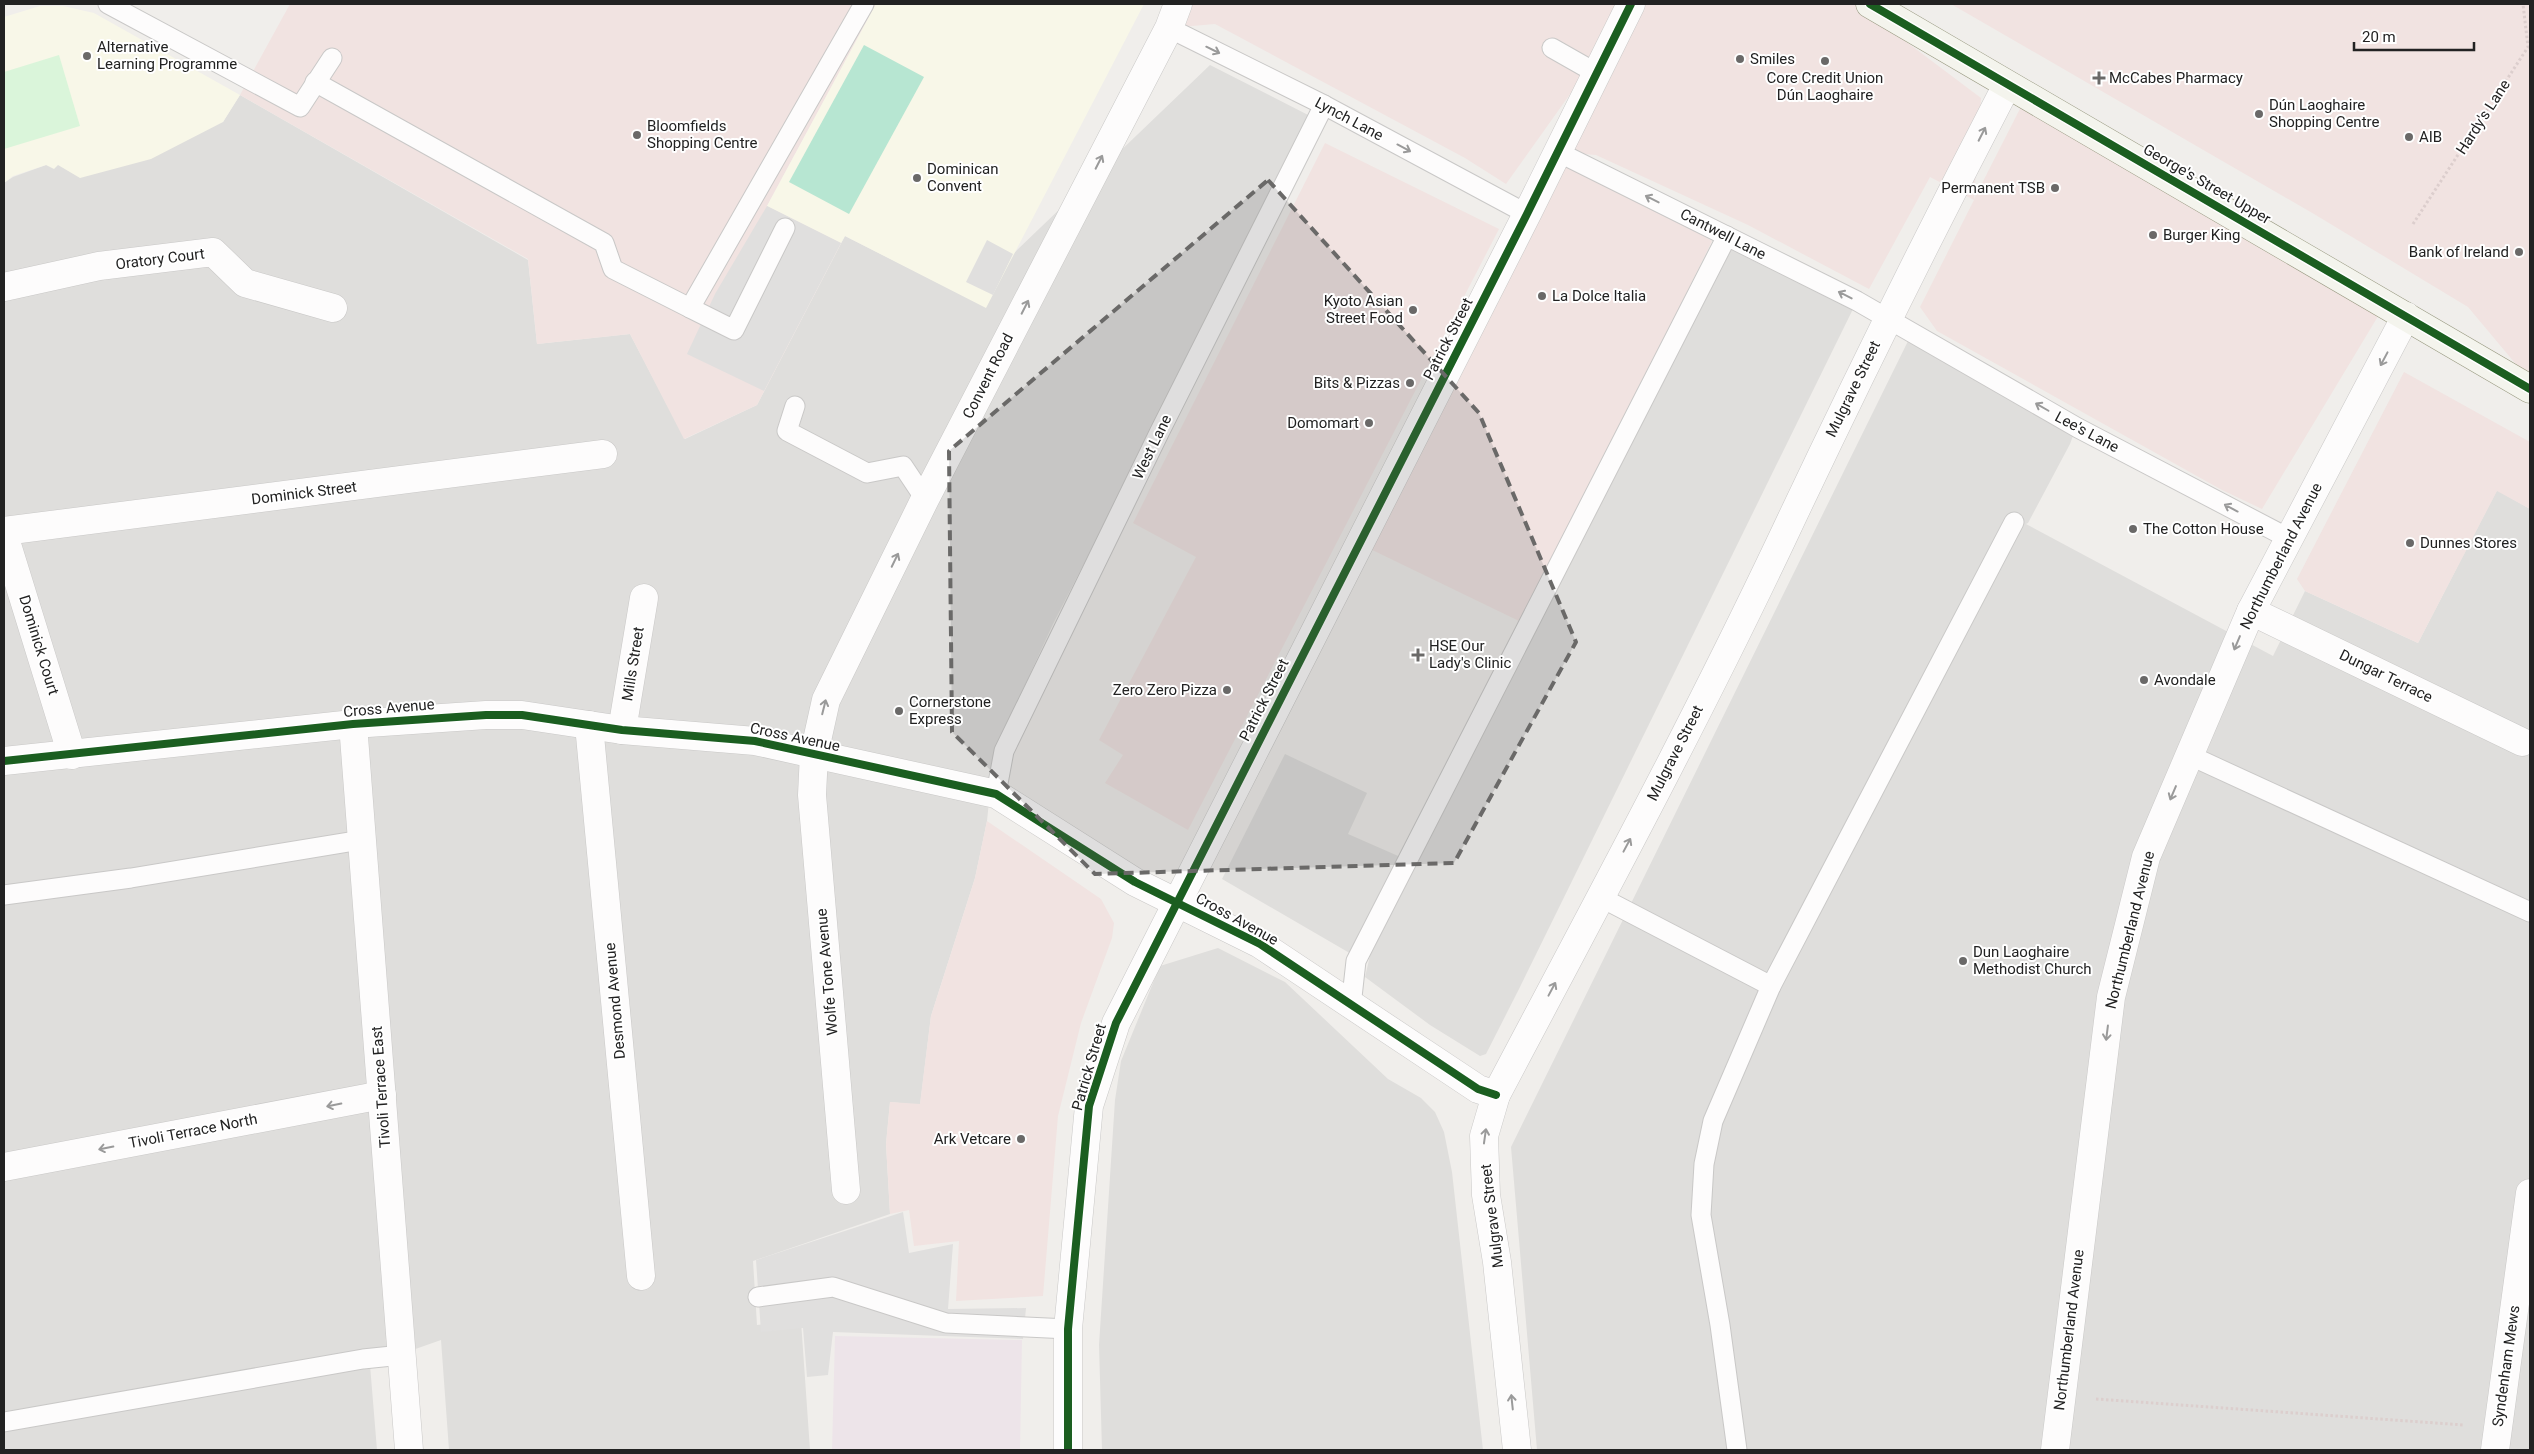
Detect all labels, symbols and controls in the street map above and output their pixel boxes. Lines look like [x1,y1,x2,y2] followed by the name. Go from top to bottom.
[2354,20,2474,52] scale bar
[2362,28,2396,46] text: 20 m
[97,38,237,73] place label: Alternative Learning Programme
[1205,45,1220,55] one-way arrow
[81,50,93,62] marker: Alternative Learning Programme
[1750,50,1795,68] place label: Smiles
[1734,53,1746,65] marker: Smiles
[1819,55,1831,67] marker: Core Credit Union Dún Laoghaire
[1767,69,1883,104] place label: Core Credit Union Dún Laoghaire
[2109,69,2243,87] place label: McCabes Pharmacy
[2093,72,2105,84] marker: McCabes Pharmacy
[2452,76,2514,158] street label: Hardy's Lane
[1312,93,1386,145] street label: Lynch Lane
[2269,96,2379,131] place label: Dún Laoghaire Shopping Centre
[2253,108,2265,120] marker: Dún Laoghaire Shopping Centre
[647,117,757,152] place label: Bloomfields Shopping Centre
[1977,126,1987,141] one-way arrow
[2419,128,2442,146] place label: AIB
[631,129,643,141] marker: Bloomfields Shopping Centre
[2403,131,2415,143] marker: AIB
[2140,140,2274,228] street label: George's Street Upper
[1396,144,1411,153] one-way arrow
[1094,155,1104,170] one-way arrow
[927,160,998,195] place label: Dominican Convent
[911,172,923,184] marker: Dominican Convent
[1941,179,2045,197] place label: Permanent TSB
[2049,182,2061,194] marker: Permanent TSB
[1645,194,1660,204] one-way arrow
[1677,205,1769,263] street label: Cantwell Lane
[2163,226,2241,244] place label: Burger King
[2147,229,2159,241] marker: Burger King
[2409,243,2509,261] place label: Bank of Ireland
[114,245,206,273] street label: Oratory Court
[2513,246,2525,258] marker: Bank of Ireland
[1552,287,1646,305] place label: La Dolce Italia
[1536,290,1548,302] marker: La Dolce Italia
[1838,290,1853,299] one-way arrow
[1324,292,1403,327] place label: Kyoto Asian Street Food
[1420,295,1476,383] street label: Patrick Street
[1020,299,1030,314] one-way arrow
[1407,304,1419,316] marker: Kyoto Asian Street Food
[959,330,1017,422] street label: Convent Road
[1822,338,1884,440] street label: Mulgrave Street
[2379,351,2388,366] one-way arrow
[1314,374,1400,392] place label: Bits & Pizzas
[1404,377,1416,389] marker: Bits & Pizzas
[2034,402,2049,412] one-way arrow
[2052,408,2122,456] street label: Lee's Lane
[1129,412,1175,482] street label: West Lane
[1287,414,1359,432] place label: Domomart
[1363,417,1375,429] marker: Domomart
[250,478,358,508] street label: Dominick Street
[2236,480,2326,632] street label: Northumberland Avenue
[2224,503,2239,513] one-way arrow
[2143,520,2264,538] place label: The Cotton House
[2127,523,2139,535] marker: The Cotton House
[2420,534,2517,552] place label: Dunnes Stores
[2404,537,2416,549] marker: Dunnes Stores
[890,553,900,568] one-way arrow
[15,593,63,697] street label: Dominick Court
[618,625,648,702] street label: Mills Street
[2232,635,2242,650] one-way arrow
[1429,637,1511,672] place label: HSE Our Lady's Clinic
[2336,646,2436,706] street label: Dungar Terrace
[1411,648,1425,662] marker: HSE Our Lady's Clinic
[1236,656,1292,744] street label: Patrick Street
[2154,671,2216,689] place label: Avondale
[2138,674,2150,686] marker: Avondale
[1113,681,1217,699] place label: Zero Zero Pizza
[1221,684,1233,696] marker: Zero Zero Pizza
[909,693,991,728] place label: Cornerstone Express
[343,695,435,721] street label: Cross Avenue
[820,699,830,715] one-way arrow
[1643,702,1707,804] street label: Mulgrave Street
[893,705,905,717] marker: Cornerstone Express
[748,719,842,755] street label: Cross Avenue
[2168,785,2178,800] one-way arrow
[1623,838,1633,853] one-way arrow
[2102,849,2158,1011] street label: Northumberland Avenue
[1193,889,1281,949] street label: Cross Avenue
[812,908,842,1036] street label: Wolfe Tone Avenue
[601,942,629,1060] street label: Desmond Avenue
[1973,943,2092,978] place label: Dun Laoghaire Methodist Church
[1957,955,1969,967] marker: Dun Laoghaire Methodist Church
[1548,982,1557,997] one-way arrow
[1068,1021,1110,1113] street label: Patrick Street
[2102,1024,2112,1040] one-way arrow
[368,1025,394,1149] street label: Tivoli Terrace East
[326,1100,342,1110] one-way arrow
[127,1110,259,1152] street label: Tivoli Terrace North
[1480,1129,1490,1145] one-way arrow
[934,1130,1011,1148] place label: Ark Vetcare
[1015,1133,1027,1145] marker: Ark Vetcare
[98,1143,114,1153] one-way arrow
[1477,1163,1507,1269] street label: Mulgrave Street
[2050,1248,2088,1412] street label: Northumberland Avenue
[2489,1304,2523,1428] street label: Syndenham Mews
[1507,1394,1516,1410] one-way arrow

